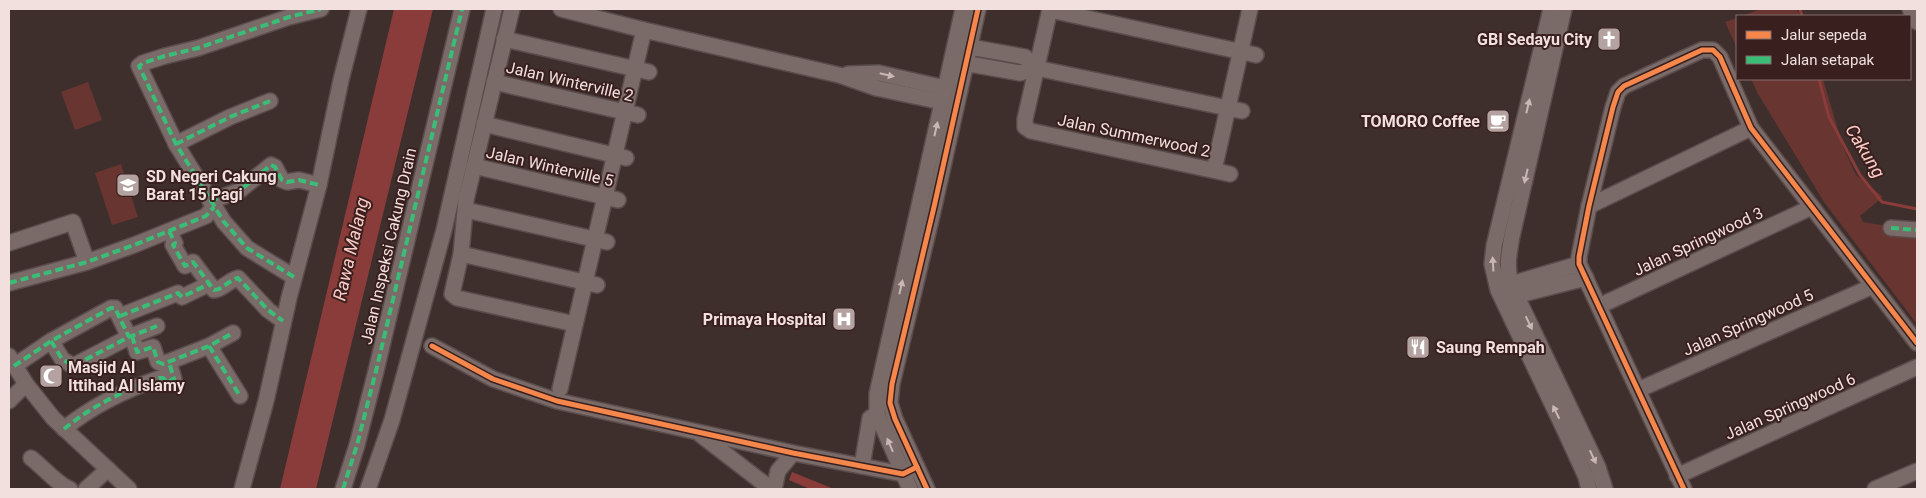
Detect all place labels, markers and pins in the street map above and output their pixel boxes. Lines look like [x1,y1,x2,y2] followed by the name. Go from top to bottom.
[1596,26,1622,52] church icon: GBI Sedayu City
[1477,30,1593,49] place label: GBI Sedayu City
[1485,108,1511,134] cafe icon: TOMORO Coffee
[1361,112,1480,131] place label: TOMORO Coffee
[146,167,277,204] place label: SD Negeri Cakung Barat 15 Pagi
[115,172,141,198] school or university icon: SD Negeri Cakung Barat 15 Pagi
[831,306,857,332] hospital icon: Primaya Hospital
[703,310,826,329] place label: Primaya Hospital
[1405,334,1431,360] restaurant icon: Saung Rempah
[1436,338,1545,357] place label: Saung Rempah
[68,358,186,395] place label: Masjid Al Ittihad Al Islamy
[38,363,64,389] mosque icon: Masjid Al Ittihad Al Islamy

